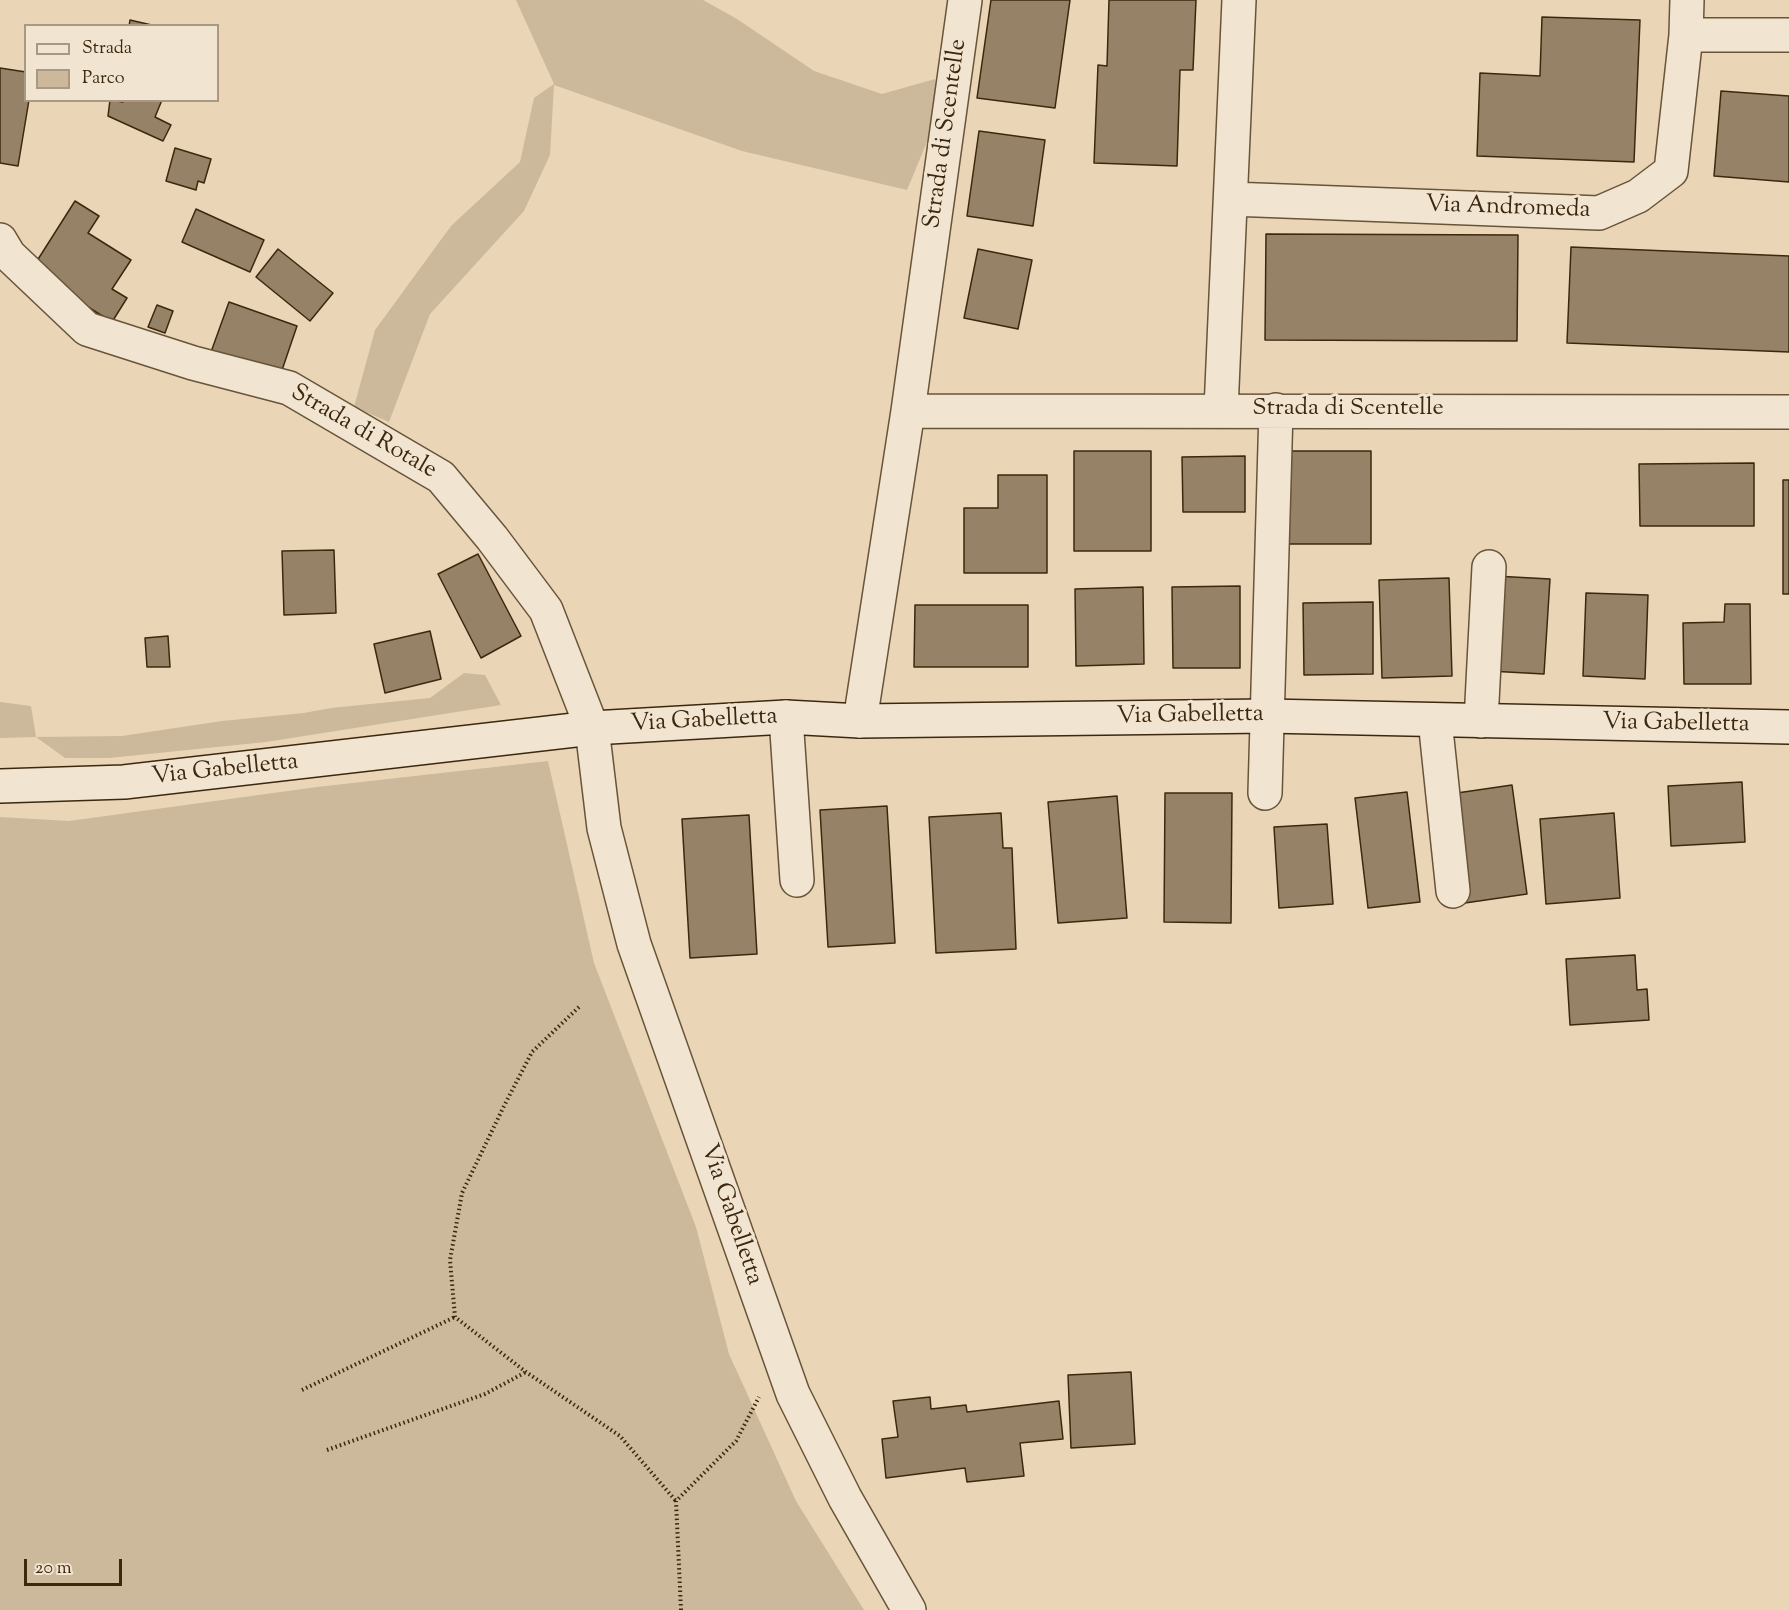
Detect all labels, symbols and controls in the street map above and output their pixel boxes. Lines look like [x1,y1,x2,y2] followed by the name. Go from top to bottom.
[24,24,219,102] legend
[82,36,132,62] text: Strada
[919,37,975,231] street label: Strada di Scentelle
[82,66,125,92] text: Parco
[1425,192,1591,226] street label: Via Andromeda
[285,380,441,486] street label: Strada di Rotale
[1252,396,1444,424] street label: Strada di Scentelle
[1116,701,1264,733] street label: Via Gabelletta
[630,704,778,740] street label: Via Gabelletta
[1602,709,1750,741] street label: Via Gabelletta
[150,749,300,793] street label: Via Gabelletta
[692,1141,768,1289] street label: Via Gabelletta
[27,1547,124,1585] scale bar
[35,1556,72,1582] text: 20 m

